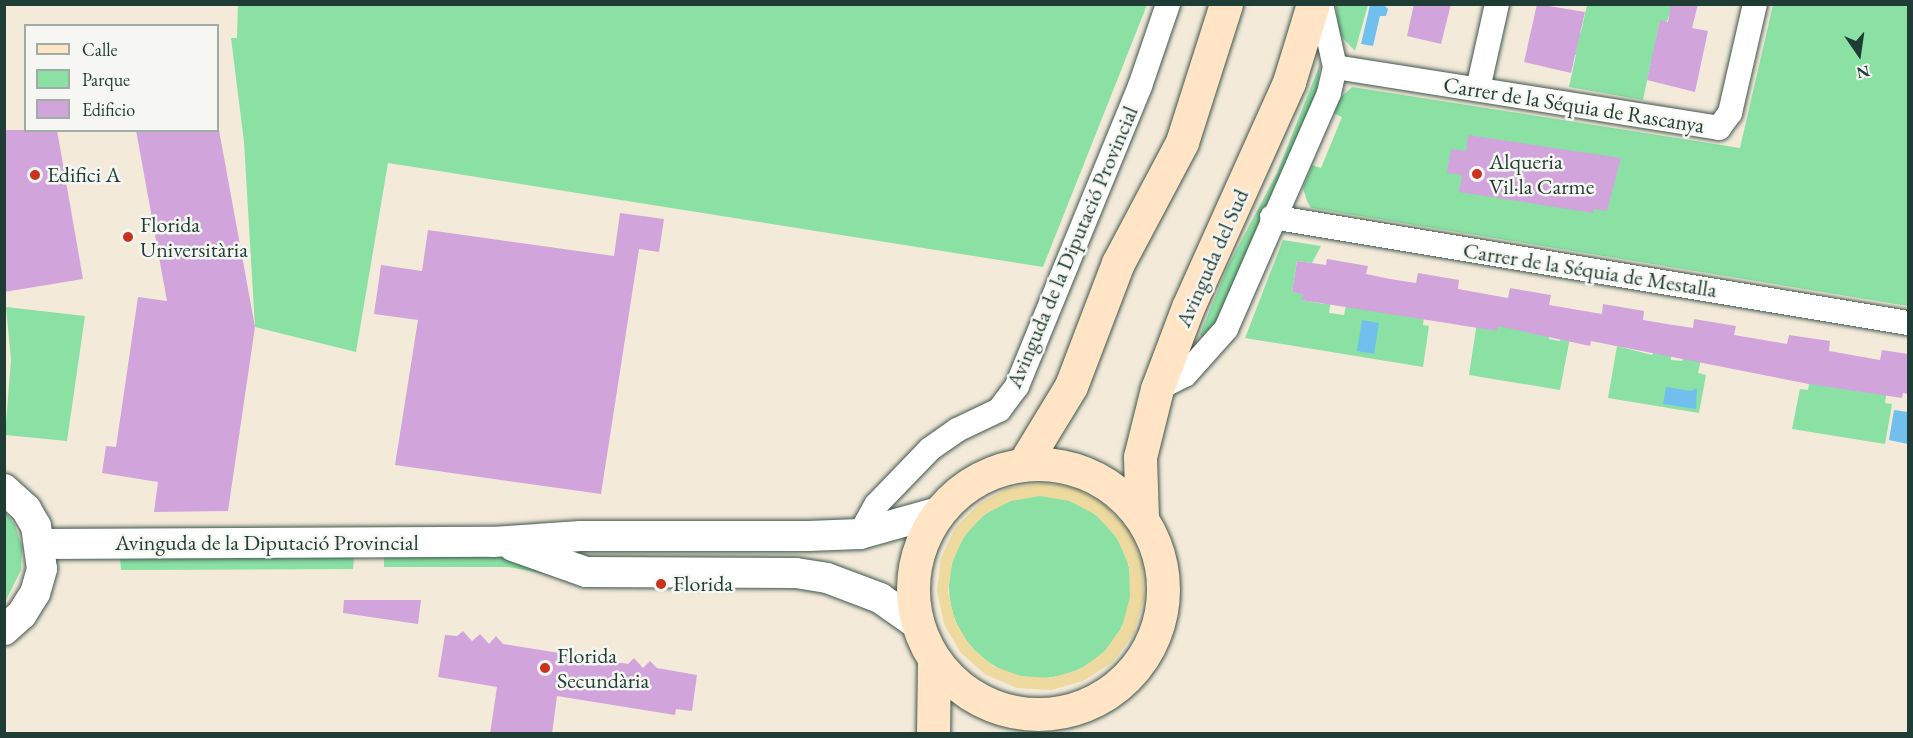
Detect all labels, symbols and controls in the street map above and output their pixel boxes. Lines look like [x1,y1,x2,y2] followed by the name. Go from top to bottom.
[24,24,219,132] legend
[1829,24,1889,84] north arrow
[82,38,118,61] text: Calle
[1854,60,1872,84] text: N
[82,68,130,91] text: Parque
[1441,71,1707,139] street label: Carrer de la Séquia de Rascanya
[82,98,135,121] text: Edificio
[1001,102,1143,392] street label: Avinguda de la Diputació Provincial
[1489,148,1594,200] place label: Alqueria Vil·la Carme
[47,162,121,188] place label: Edifici A
[1470,167,1484,181] marker: Alqueria Vil·la Carme
[28,168,42,182] marker: Edifici A
[1170,185,1254,331] street label: Avinguda del Sud
[140,211,248,262] place label: Florida Universitària
[121,230,135,244] marker: Florida Universitària
[1461,237,1719,303] street label: Carrer de la Séquia de Mestalla
[115,530,419,556] street label: Avinguda de la Diputació Provincial
[673,571,733,597] place label: Florida
[654,577,668,591] marker: Florida
[557,642,649,694] place label: Florida Secundària
[538,661,552,675] marker: Florida Secundària

